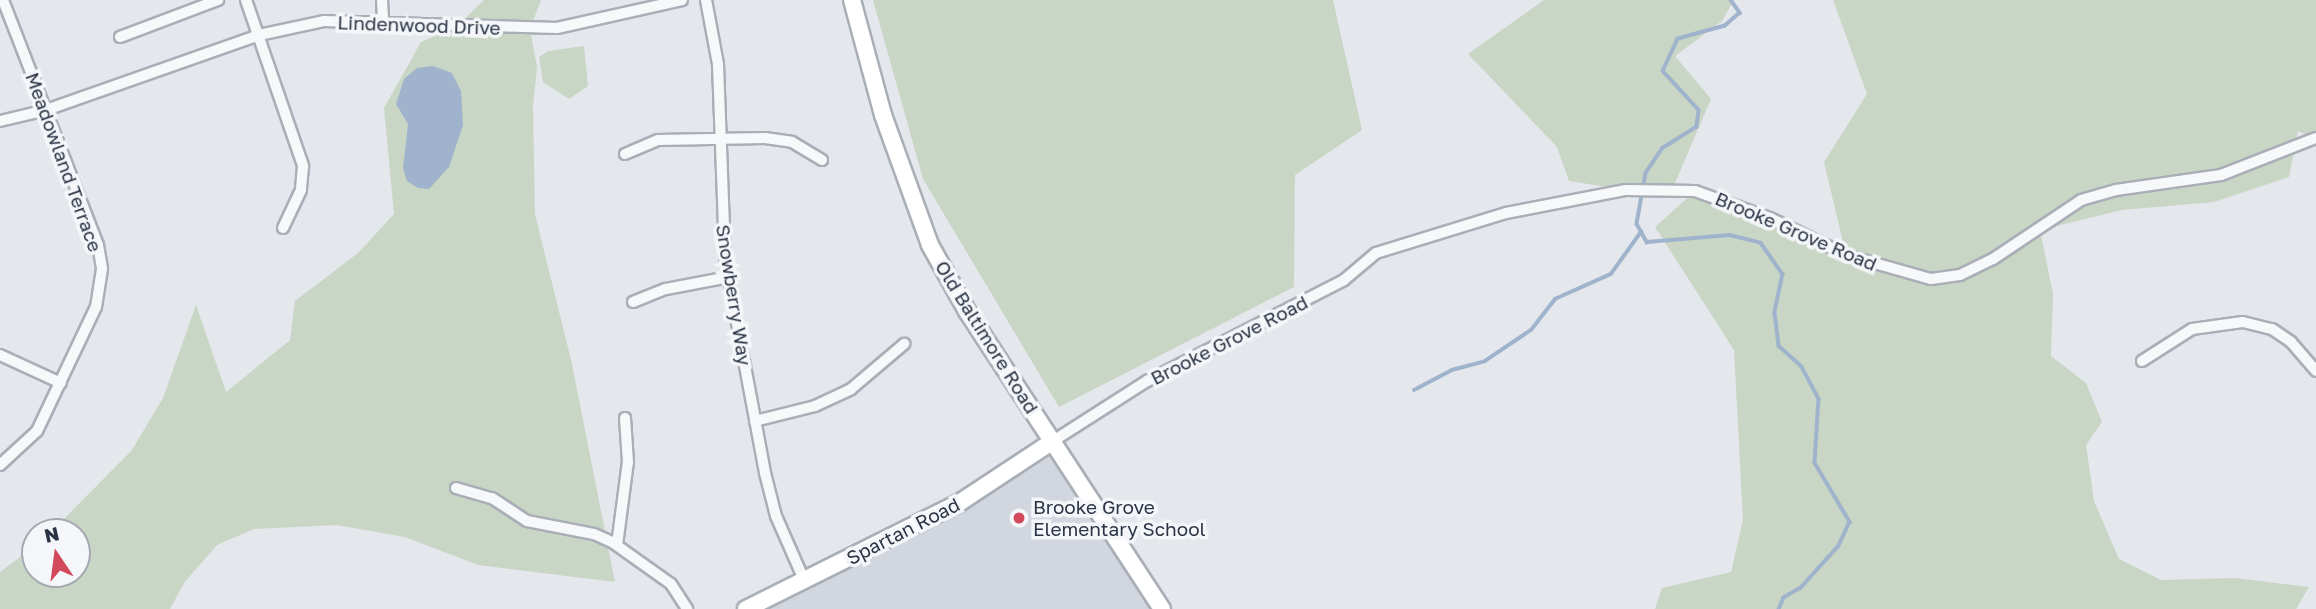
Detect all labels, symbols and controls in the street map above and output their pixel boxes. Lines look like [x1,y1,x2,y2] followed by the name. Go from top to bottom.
[337,11,501,39] street label: Lindenwood Drive
[21,69,107,255] street label: Meadowland Terrace
[1712,187,1880,275] street label: Brooke Grove Road
[712,223,756,367] street label: Snowberry Way
[931,256,1043,418] street label: Old Baltimore Road
[1147,291,1311,389] street label: Brooke Grove Road
[843,493,963,569] street label: Spartan Road
[1033,496,1206,540] place label: Brooke Grove Elementary School
[1011,510,1027,526] marker: Brooke Grove Elementary School
[21,518,91,588] north arrow
[42,521,61,547] text: N

